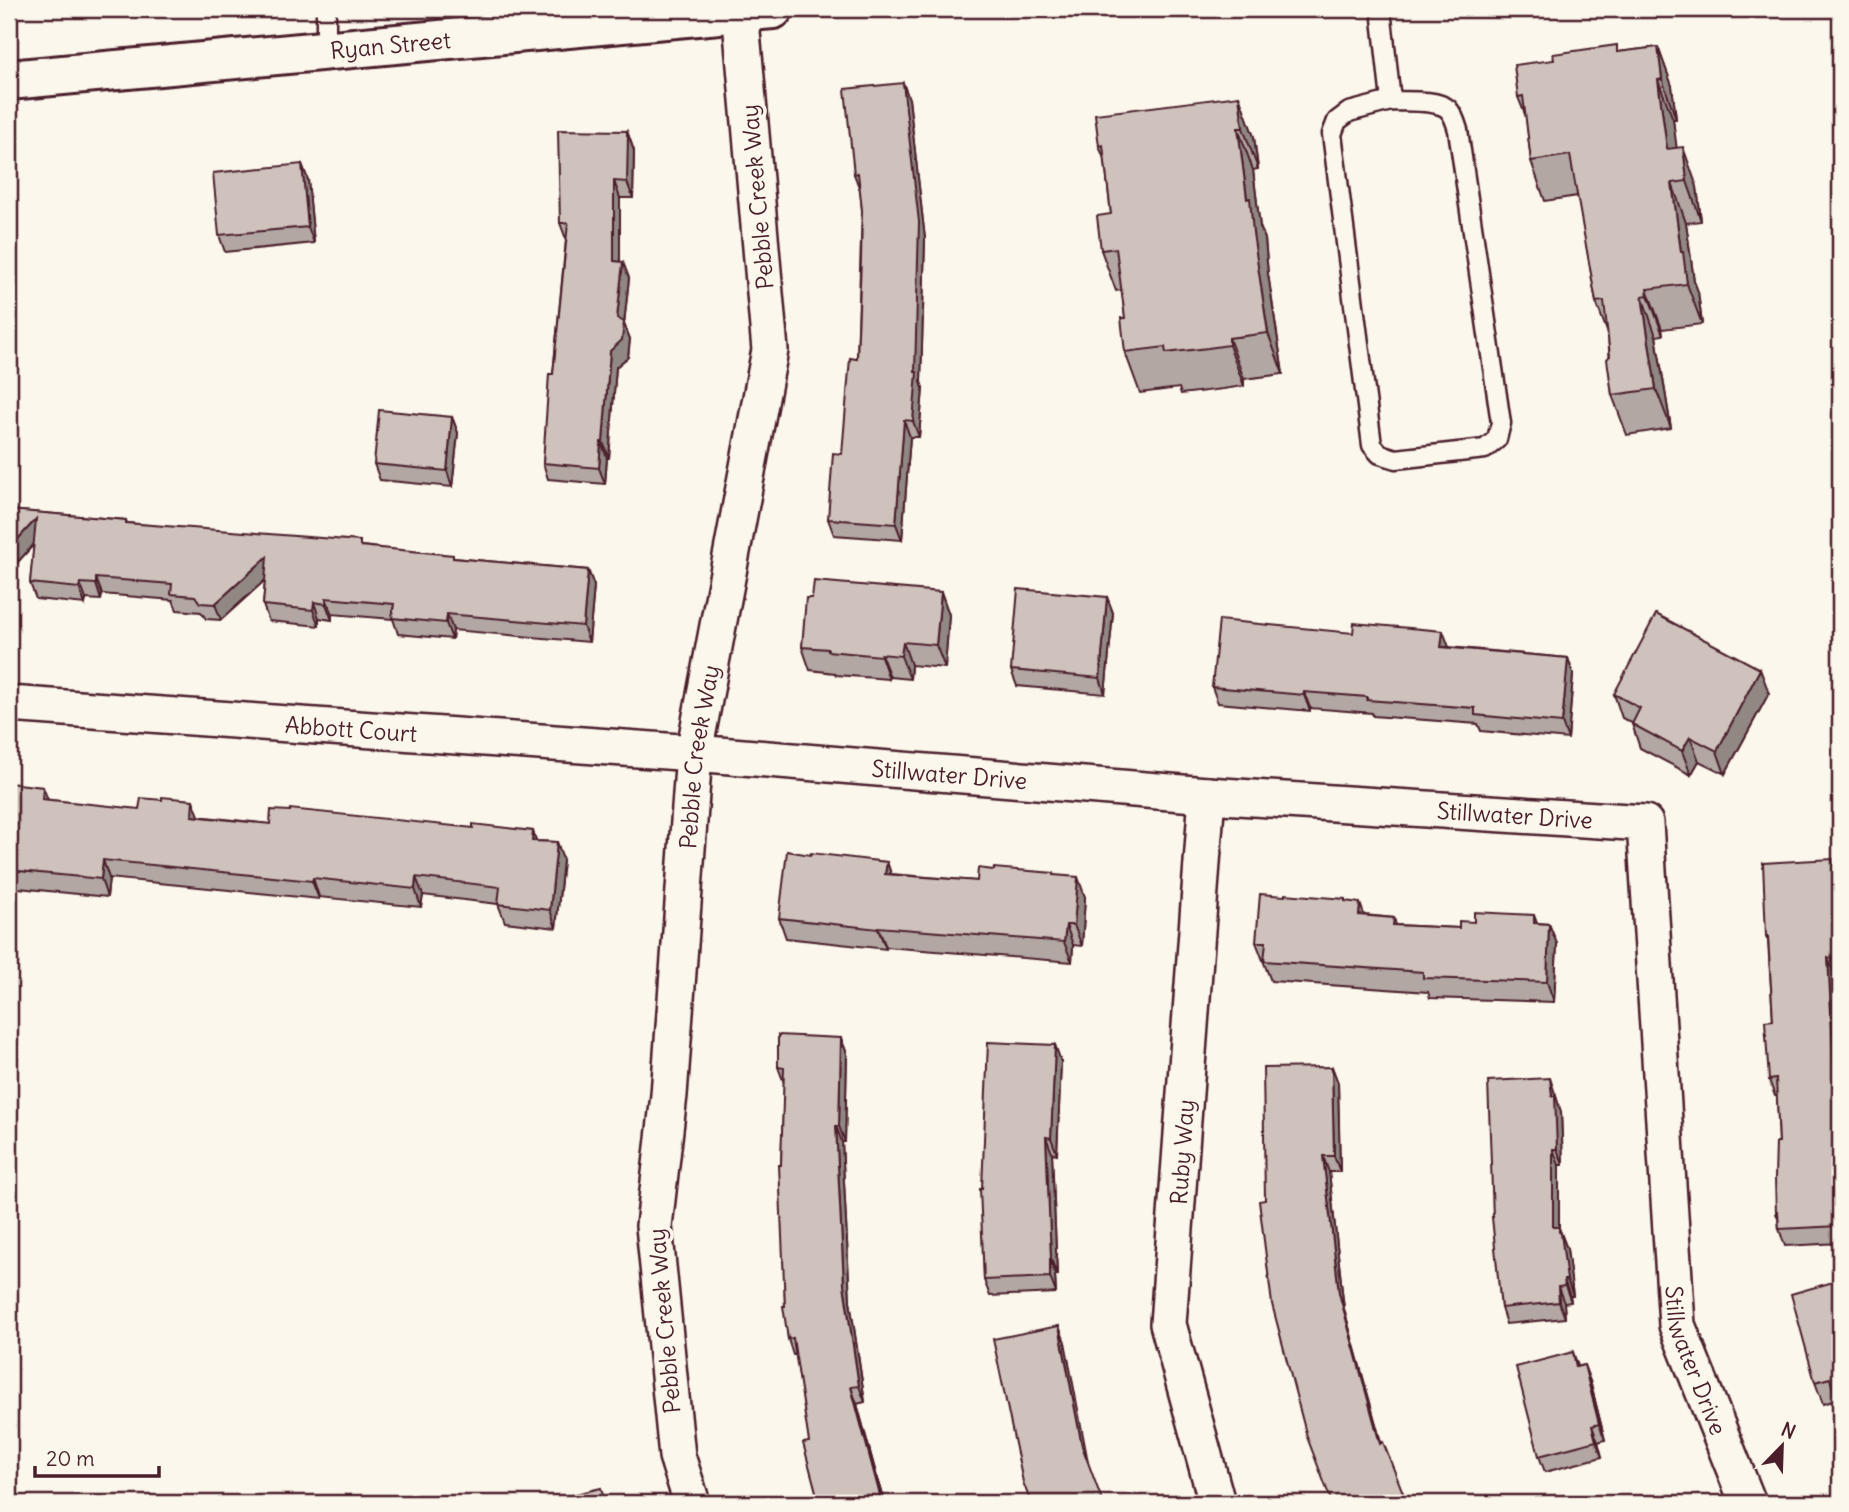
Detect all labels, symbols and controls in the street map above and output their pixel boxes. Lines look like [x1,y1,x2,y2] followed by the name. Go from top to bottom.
[329,25,452,65] street label: Ryan Street
[734,103,780,291] street label: Pebble Creek Way
[673,662,725,850] street label: Pebble Creek Way
[284,709,418,748] street label: Abbott Court
[870,753,1028,795] street label: Stillwater Drive
[1436,795,1594,834] street label: Stillwater Drive
[1164,1098,1200,1206] street label: Ruby Way
[641,1227,687,1415] street label: Pebble Creek Way
[1660,1285,1734,1439] street label: Stillwater Drive
[1748,1410,1818,1480] north arrow
[1778,1417,1799,1444] text: N
[35,1435,159,1479] scale bar
[46,1445,95,1472] text: 20 m

